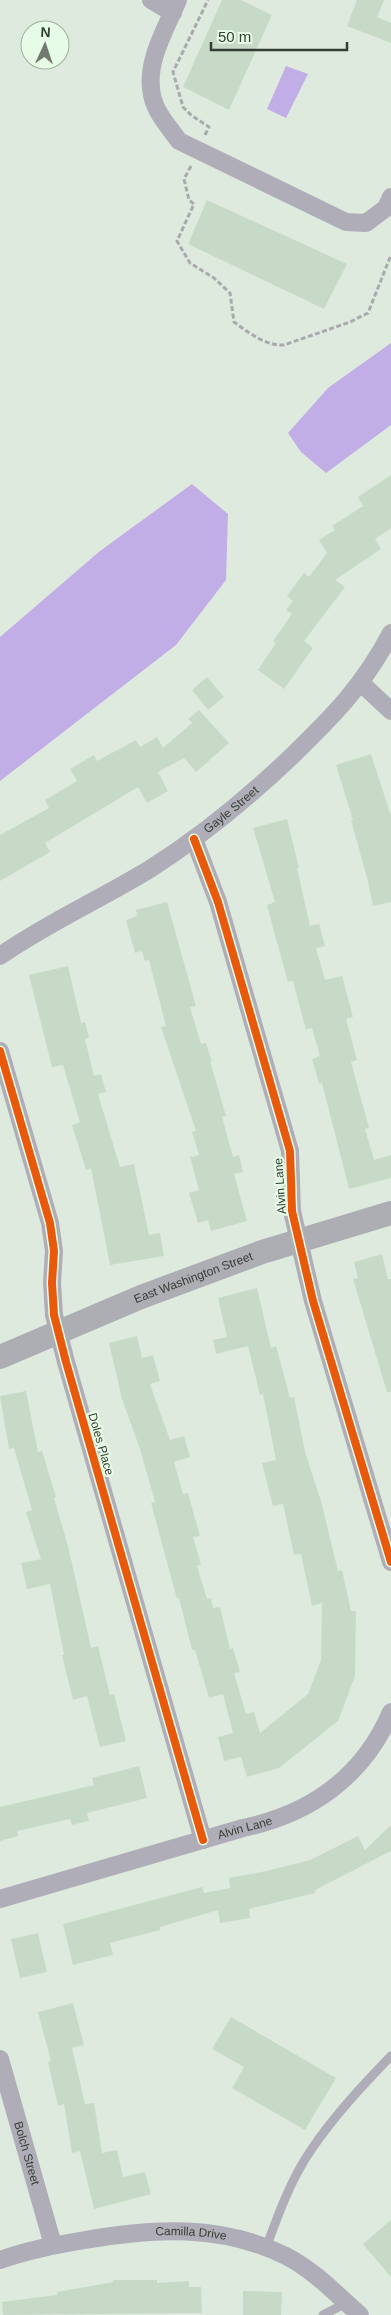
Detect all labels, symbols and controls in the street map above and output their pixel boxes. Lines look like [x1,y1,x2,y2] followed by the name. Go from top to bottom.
[20,20,70,70] north arrow
[211,20,347,52] scale bar
[40,24,51,40] text: N
[218,28,251,45] text: 50 m
[201,783,262,836] street label: Gayle Street
[271,1157,289,1214] street label: Alvin Lane
[132,1249,255,1306] street label: East Washington Street
[85,1411,117,1477] street label: Doles Place
[216,1813,274,1842] street label: Alvin Lane
[11,2120,43,2187] street label: Bolch Street
[155,2224,228,2243] street label: Camilla Drive

